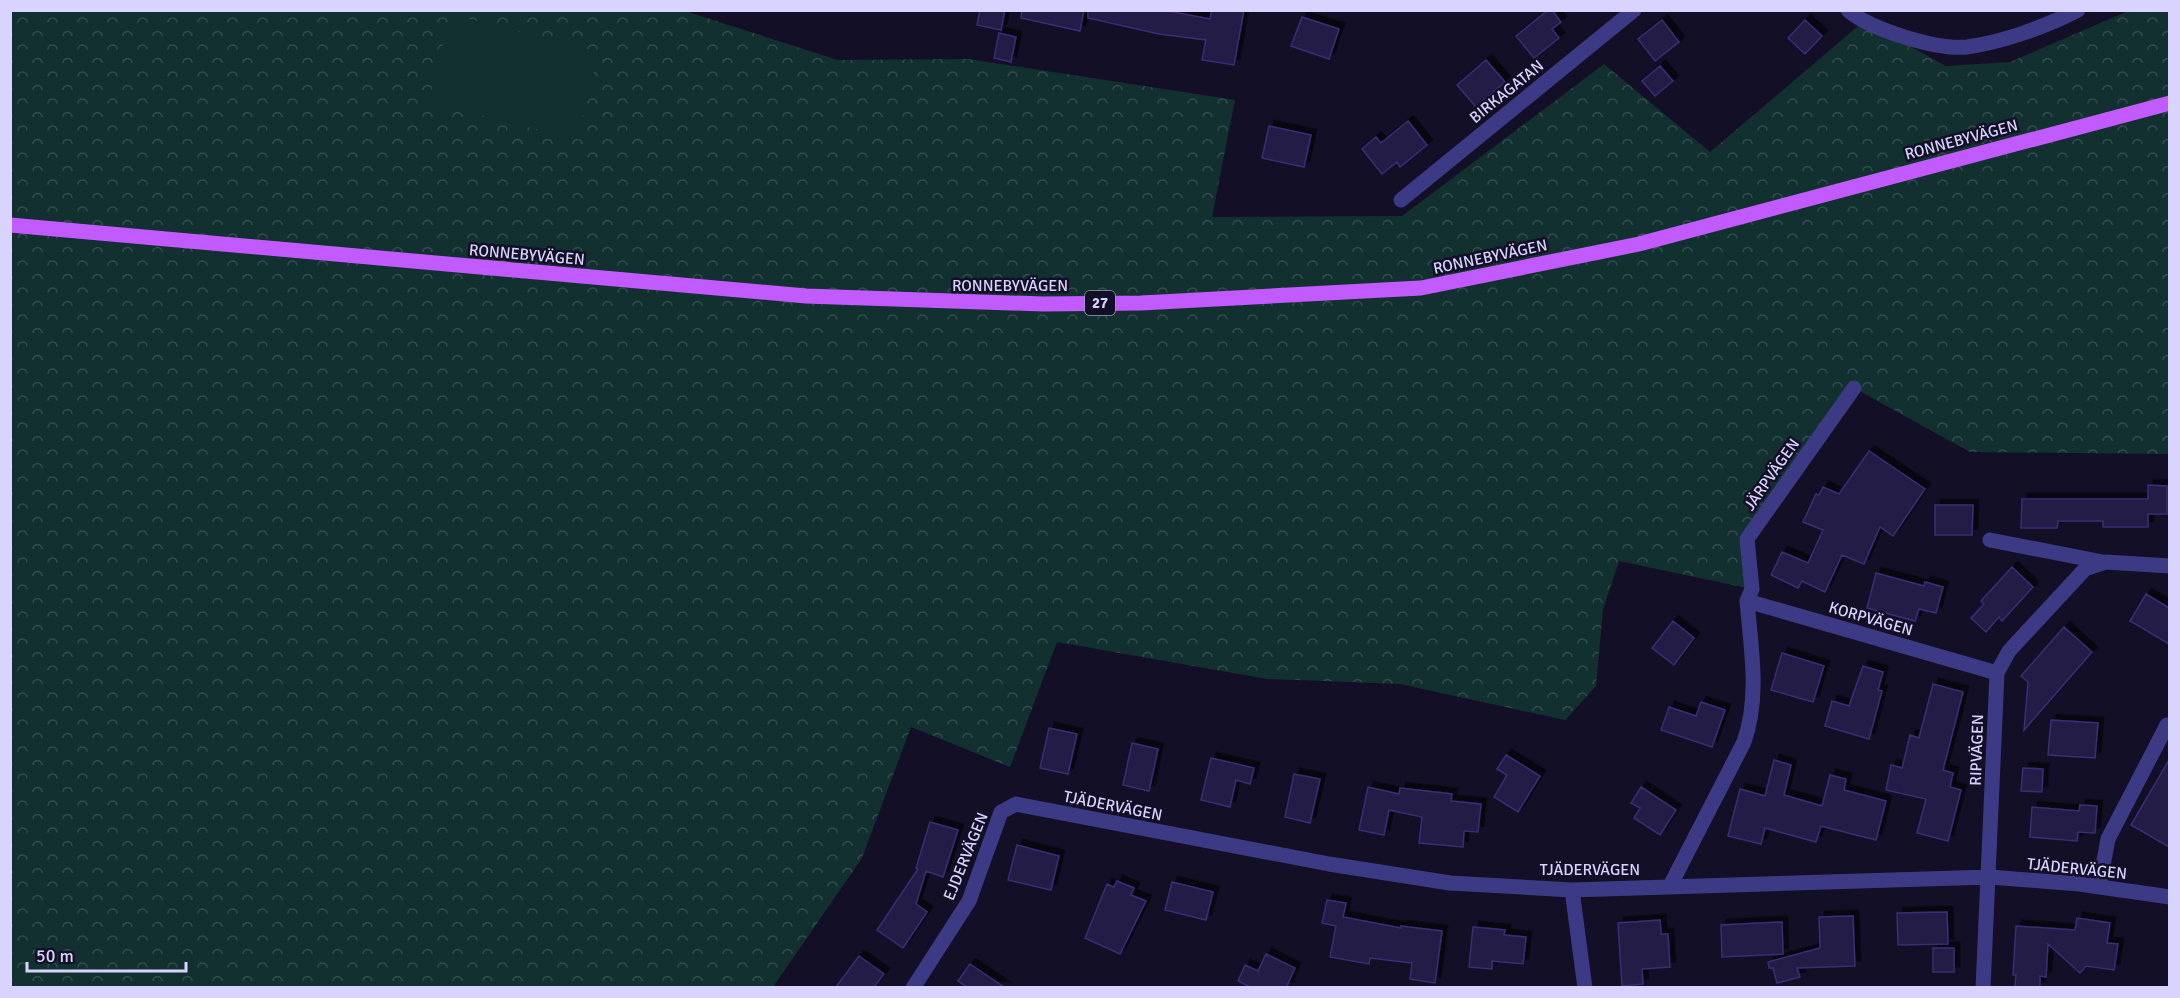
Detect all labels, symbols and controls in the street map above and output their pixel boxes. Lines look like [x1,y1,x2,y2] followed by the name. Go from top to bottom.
[1465,56,1548,128] street label: BIRKAGATAN
[1903,115,2020,165] street label: RONNEBYVÄGEN
[1431,235,1549,279] street label: RONNEBYVÄGEN
[468,240,586,270] street label: RONNEBYVÄGEN
[952,276,1068,296] street label: RONNEBYVÄGEN
[1085,291,1115,315] road number: 27
[1740,435,1804,515] street label: JÄRPVÄGEN
[1826,597,1915,641] street label: KORPVÄGEN
[1966,714,1988,786] street label: RIPVÄGEN
[1062,787,1164,825] street label: TJÄDERVÄGEN
[939,809,993,903] street label: EJDERVÄGEN
[2026,854,2128,884] street label: TJÄDERVÄGEN
[1540,860,1640,880] street label: TJÄDERVÄGEN
[27,935,186,973] scale bar
[36,945,74,967] text: 50 m

